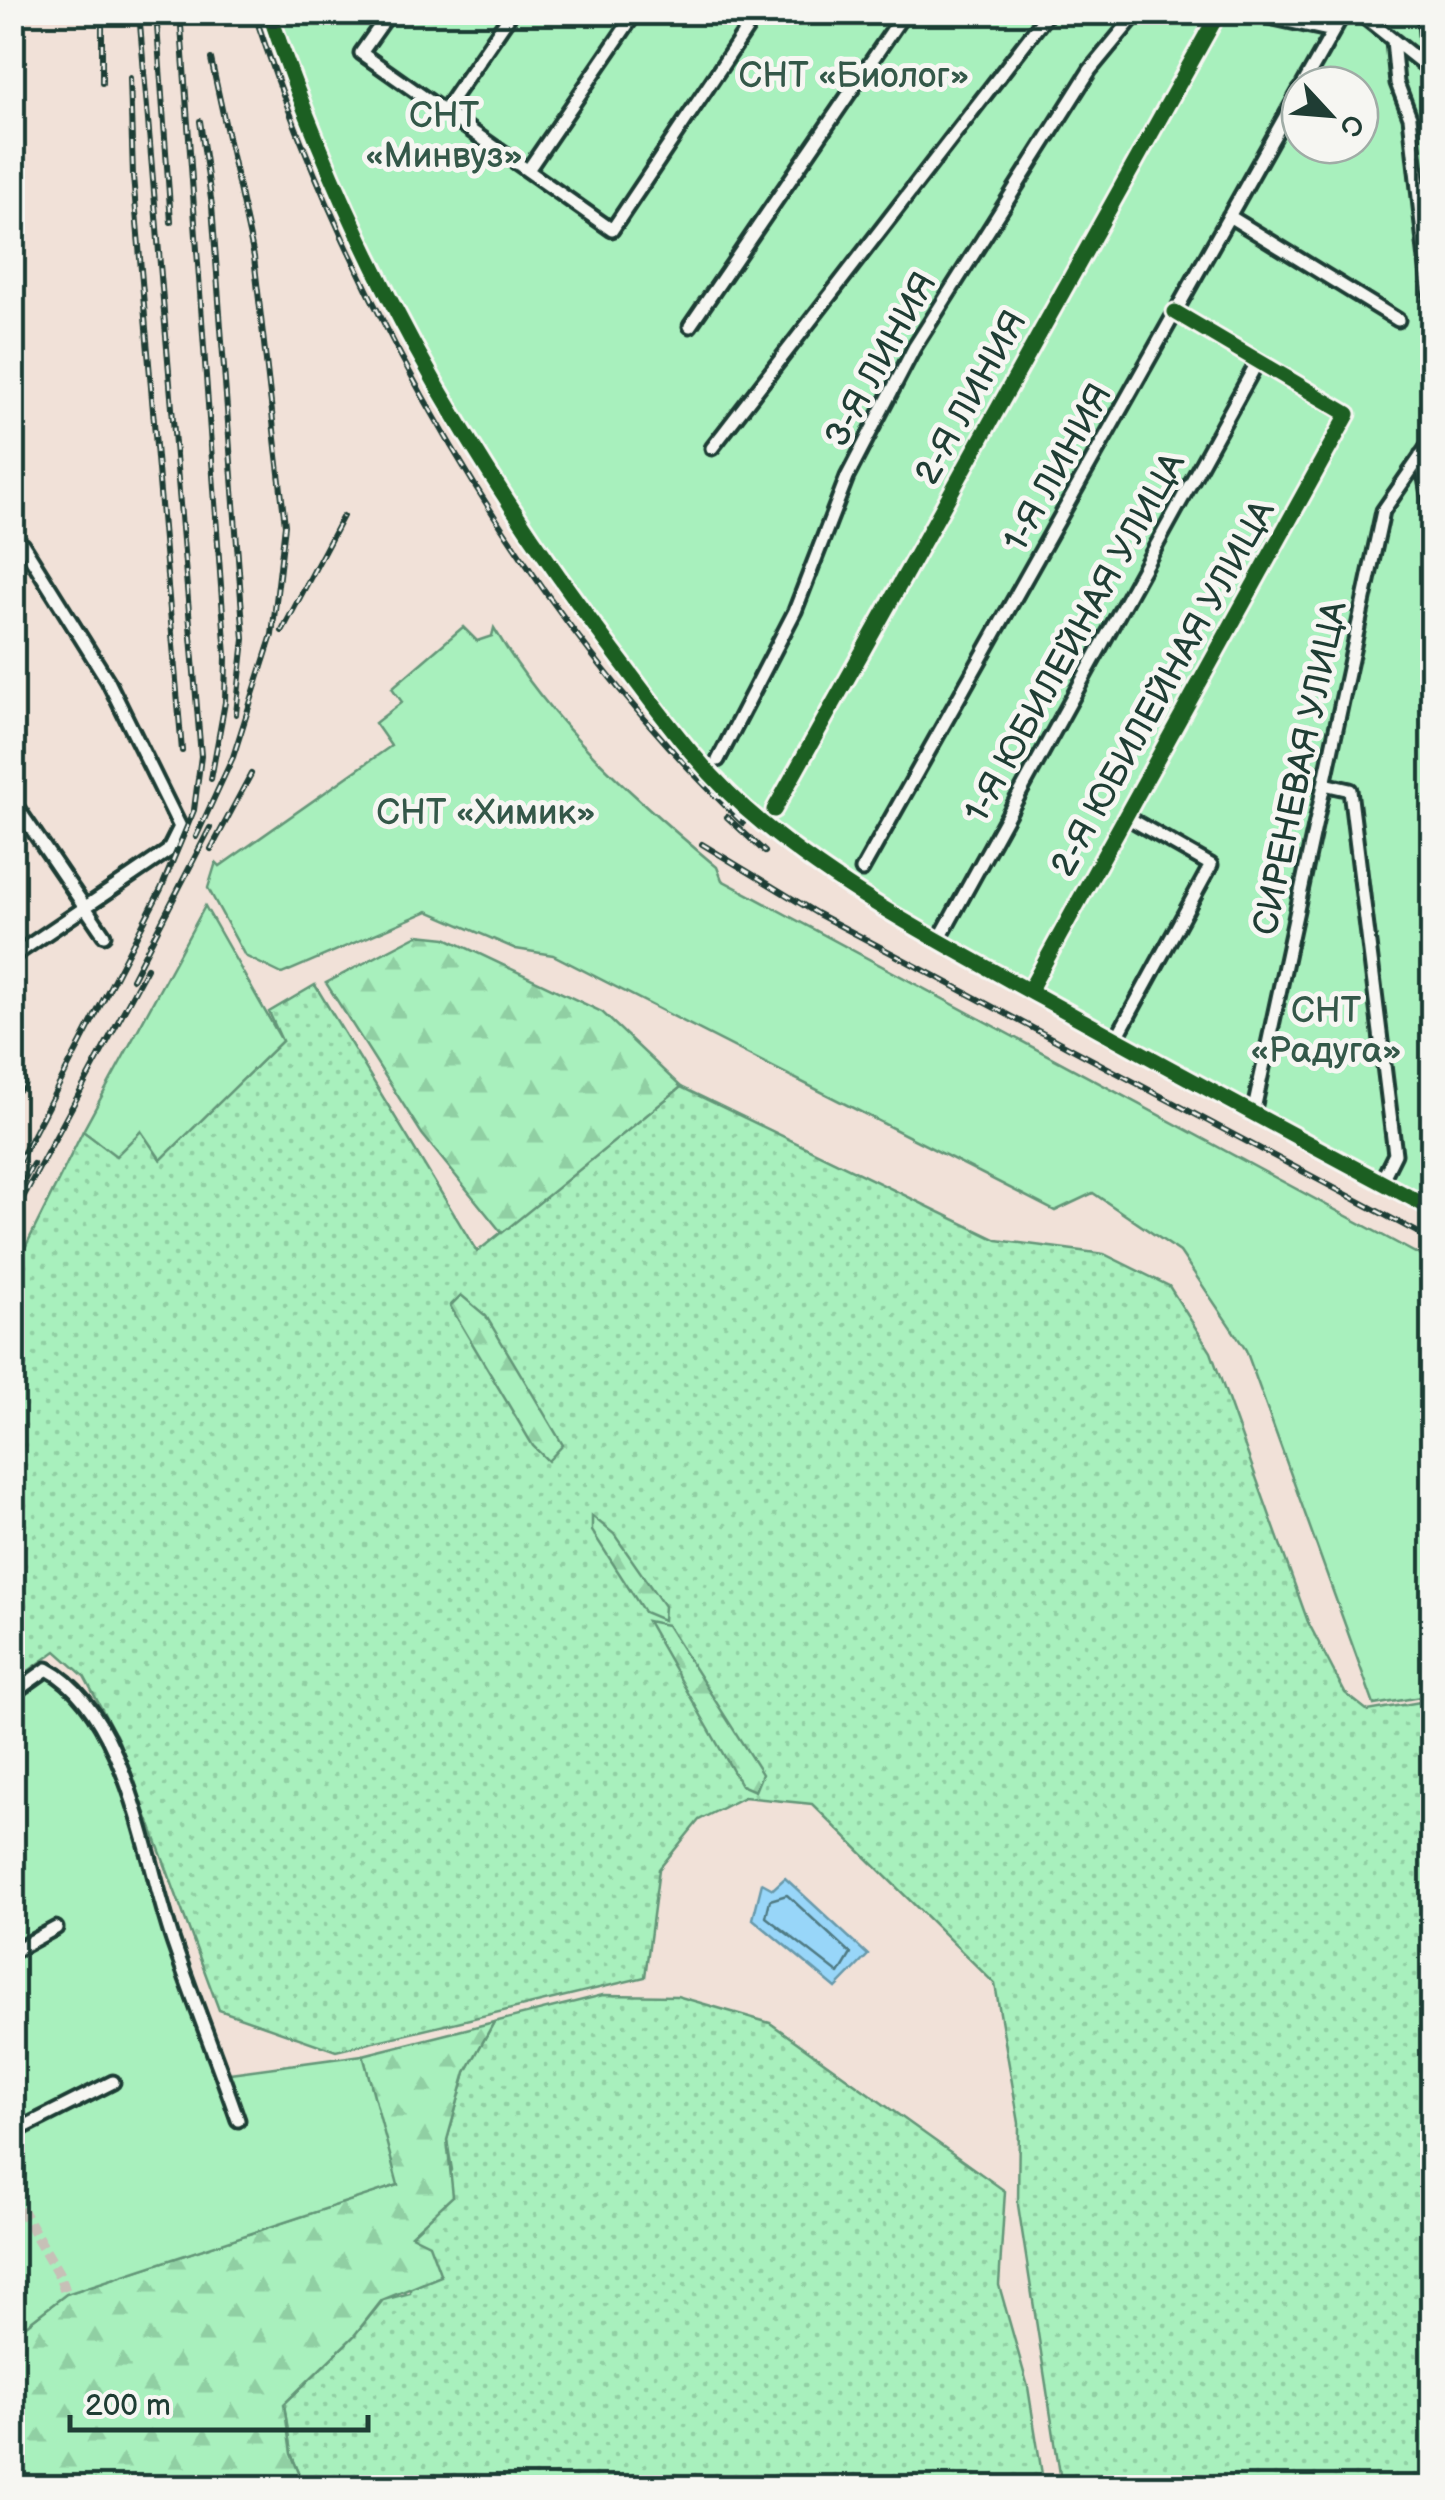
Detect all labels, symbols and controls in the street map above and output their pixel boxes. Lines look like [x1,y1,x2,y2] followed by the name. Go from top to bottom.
[739,55,969,98] park label: СНТ «Биолог»
[1280,65,1380,165] north arrow
[365,95,523,178] park label: СНТ «Минвуз»
[1332,109,1370,142] text: С
[816,265,947,455] street label: 3-Я ЛИНИЯ
[906,303,1037,492] street label: 2-Я ЛИНИЯ
[995,376,1122,559] street label: 1-Я ЛИНИЯ
[956,445,1195,830] street label: 1-Я ЮБИЛЕЙНАЯ УЛИЦА
[1042,493,1285,884] street label: 2-Я ЮБИЛЕЙНАЯ УЛИЦА
[1244,597,1357,939] street label: СИРЕНЕВАЯ УЛИЦА
[376,792,596,835] park label: СНТ «Химик»
[1250,990,1402,1073] park label: СНТ «Радуга»
[70,2370,368,2432] scale bar
[85,2388,171,2424] text: 200 m

